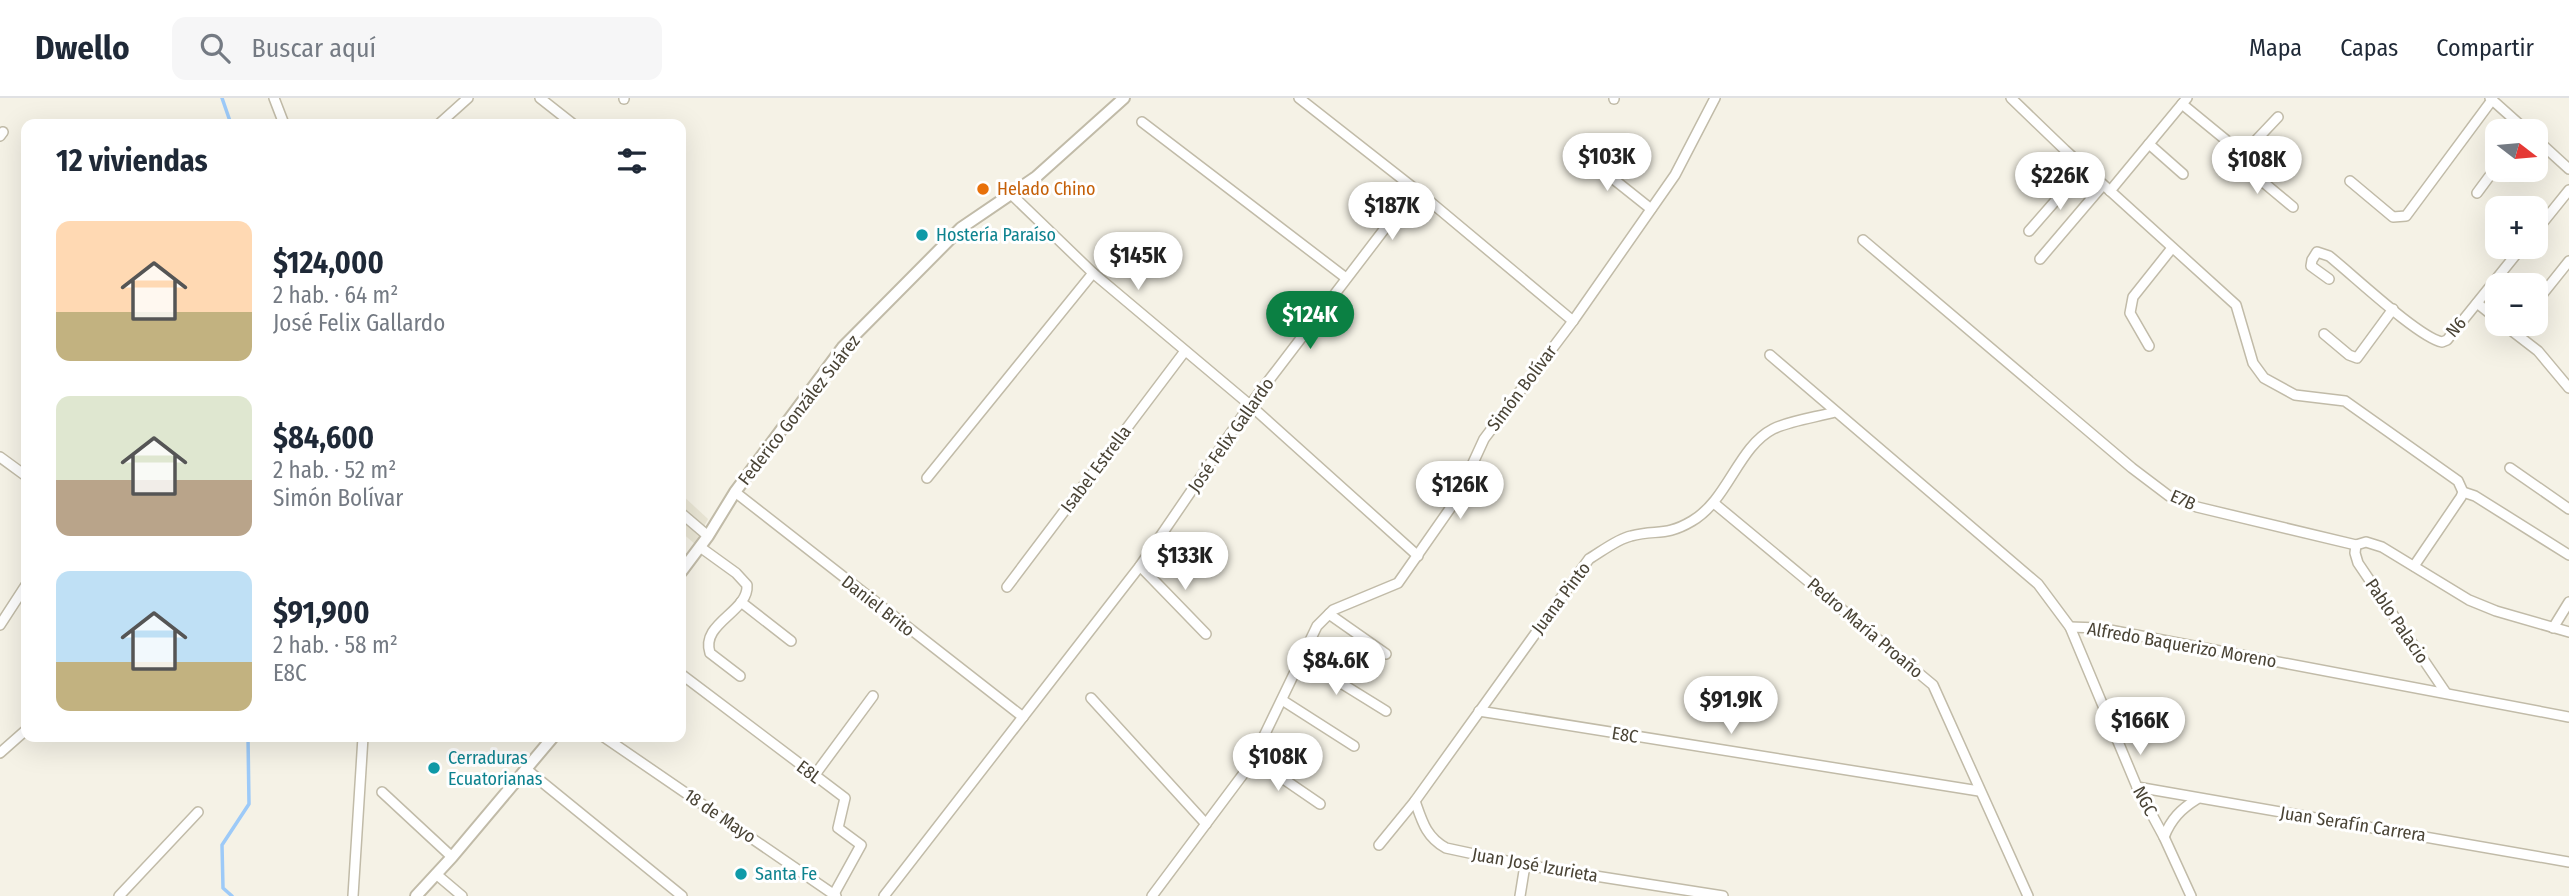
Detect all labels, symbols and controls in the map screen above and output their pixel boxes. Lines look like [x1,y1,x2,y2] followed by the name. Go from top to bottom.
[172,17,662,80] search box
[35,28,130,68] text: Dwello
[196,29,234,67] icon: search
[252,33,376,64] text: Buscar aquí
[2249,34,2302,62] text: Mapa
[2340,34,2398,62] text: Capas
[2436,34,2534,62] text: Compartir
[2485,119,2548,182] north arrow
[2485,119,2548,336] map controls
[1558,134,1656,193] pin: $103K
[2208,136,2306,196] pin: $108K
[613,142,651,180] icon: filters
[1579,142,1635,170] text: $103K
[56,143,208,179] text: 12 viviendas
[2228,145,2286,173] text: $108K
[2011,152,2109,212] pin: $226K
[2031,161,2089,189] text: $226K
[997,178,1096,200] place label: Helado Chino
[975,181,991,197] marker: Helado Chino
[1343,183,1441,242] pin: $187K
[1364,191,1420,219] text: $187K
[2485,196,2548,259] button: +
[936,224,1056,246] place label: Hostería Paraíso
[914,227,930,243] marker: Hostería Paraíso
[1089,232,1187,292] pin: $145K
[1110,241,1166,269] text: $145K
[273,245,384,281] text: $124,000
[112,249,196,333] icon: home
[2485,273,2548,336] button: −
[273,281,398,309] text: 2 hab. · 64 m²
[1261,292,1359,351] pin: $124K
[1282,300,1338,328] text: $124K
[273,309,445,337] text: José Felix Gallardo
[2441,312,2471,342] street label: N6
[733,330,865,490] street label: Federico González Suárez
[1483,340,1562,435] street label: Simón Bolívar
[1183,373,1279,497] street label: José Felix Gallardo
[273,420,374,456] text: $84,600
[1056,421,1136,517] street label: Isabel Estrella
[112,424,196,508] icon: home
[273,456,396,484] text: 2 hab. · 52 m²
[1411,462,1509,521] pin: $126K
[1432,470,1488,498] text: $126K
[273,484,403,512] text: Simón Bolívar
[2167,485,2199,515] street label: E7B
[1136,532,1234,592] pin: $133K
[1157,541,1213,569] text: $133K
[1527,558,1595,638] street label: Juana Pinto
[837,571,919,641] street label: Daniel Brito
[1803,573,1927,683] street label: Pedro María Proaño
[2361,574,2433,668] street label: Pablo Palacio
[273,595,370,631] text: $91,900
[112,599,196,683] icon: home
[2086,618,2278,672] street label: Alfredo Baquerizo Moreno
[273,631,398,659] text: 2 hab. · 58 m²
[1279,638,1393,697] pin: $84.6K
[1303,646,1369,674] text: $84.6K
[273,659,307,687] text: E8C
[1674,676,1788,736] pin: $91.9K
[1700,685,1762,713] text: $91.9K
[2091,698,2189,757] pin: $166K
[2111,706,2169,734] text: $166K
[1610,722,1640,748] street label: E8C
[1229,734,1327,793] pin: $108K
[1249,742,1307,770] text: $108K
[448,747,543,790] place label: Cerraduras Ecuatorianas
[792,756,826,788] street label: E8L
[426,760,442,776] marker: Cerraduras Ecuatorianas
[2128,782,2162,820] street label: NGC
[680,784,760,848] street label: 18 de Mayo
[2279,802,2428,846] street label: Juan Serafín Carrera
[1470,843,1600,887] street label: Juan José Izurieta
[755,863,817,885] place label: Santa Fe
[733,866,749,882] marker: Santa Fe

